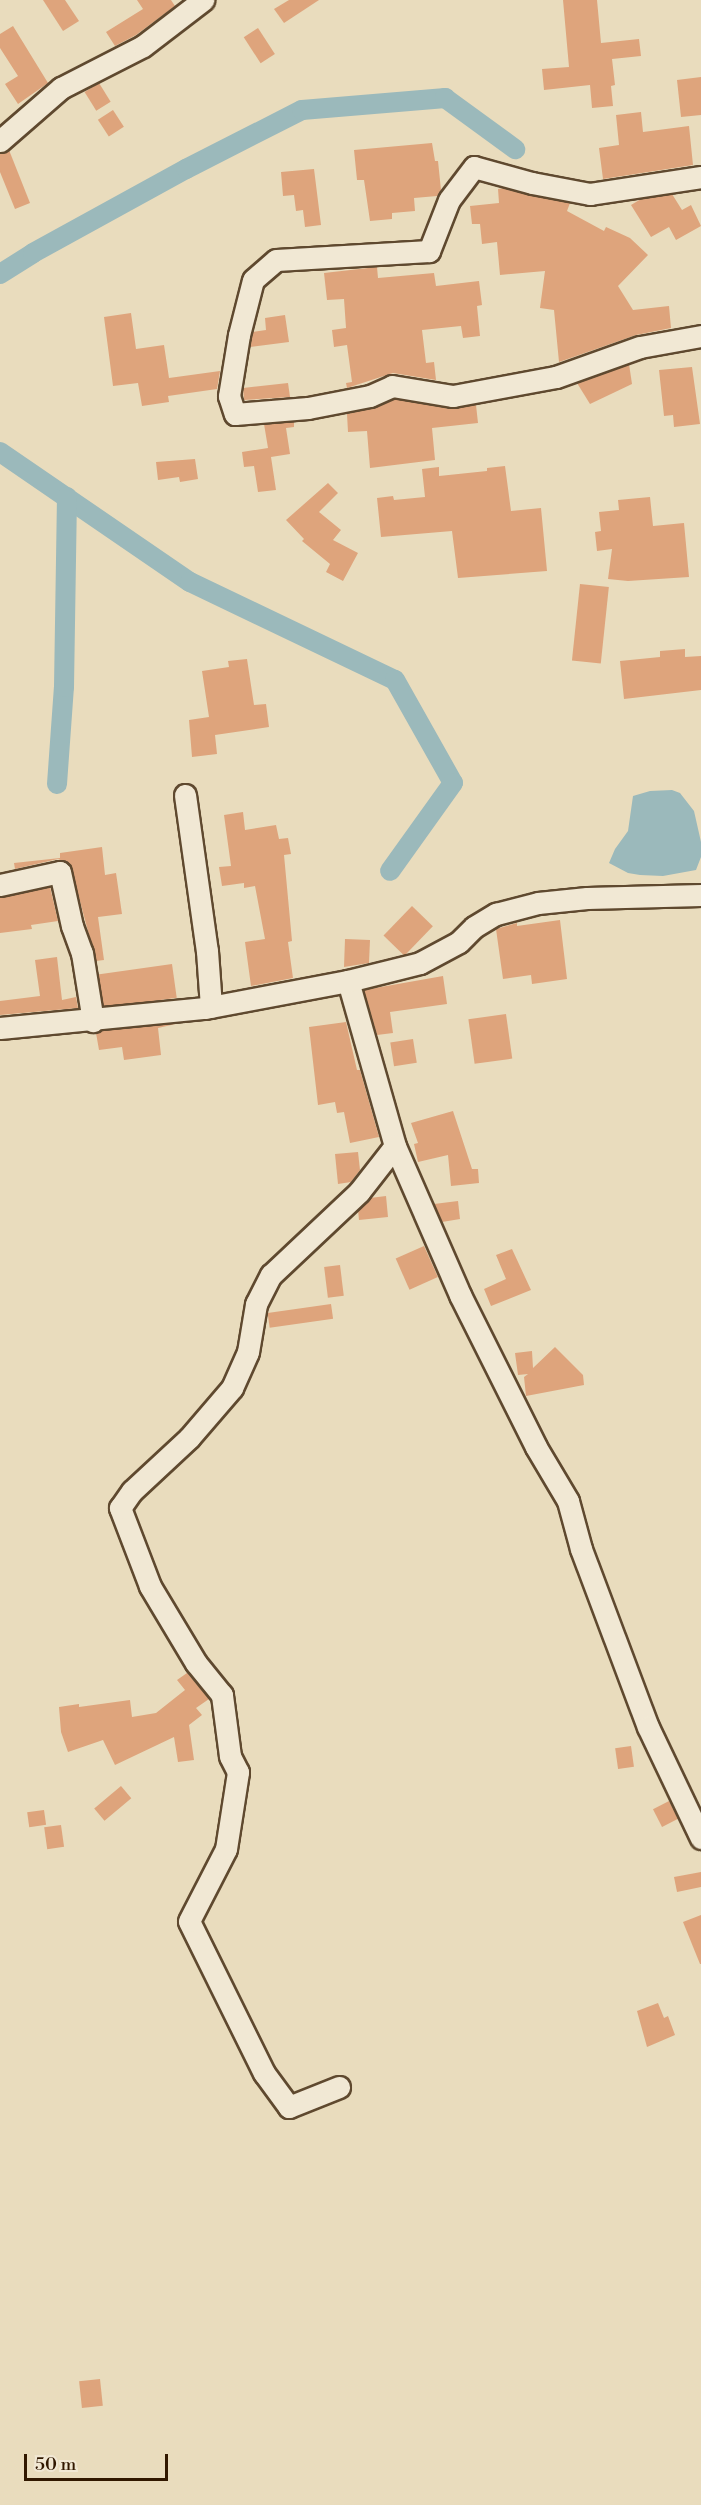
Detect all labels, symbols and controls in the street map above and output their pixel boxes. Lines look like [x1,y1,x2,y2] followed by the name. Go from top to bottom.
[27,2442,171,2480] scale bar
[35,2453,76,2476] text: 50 m

